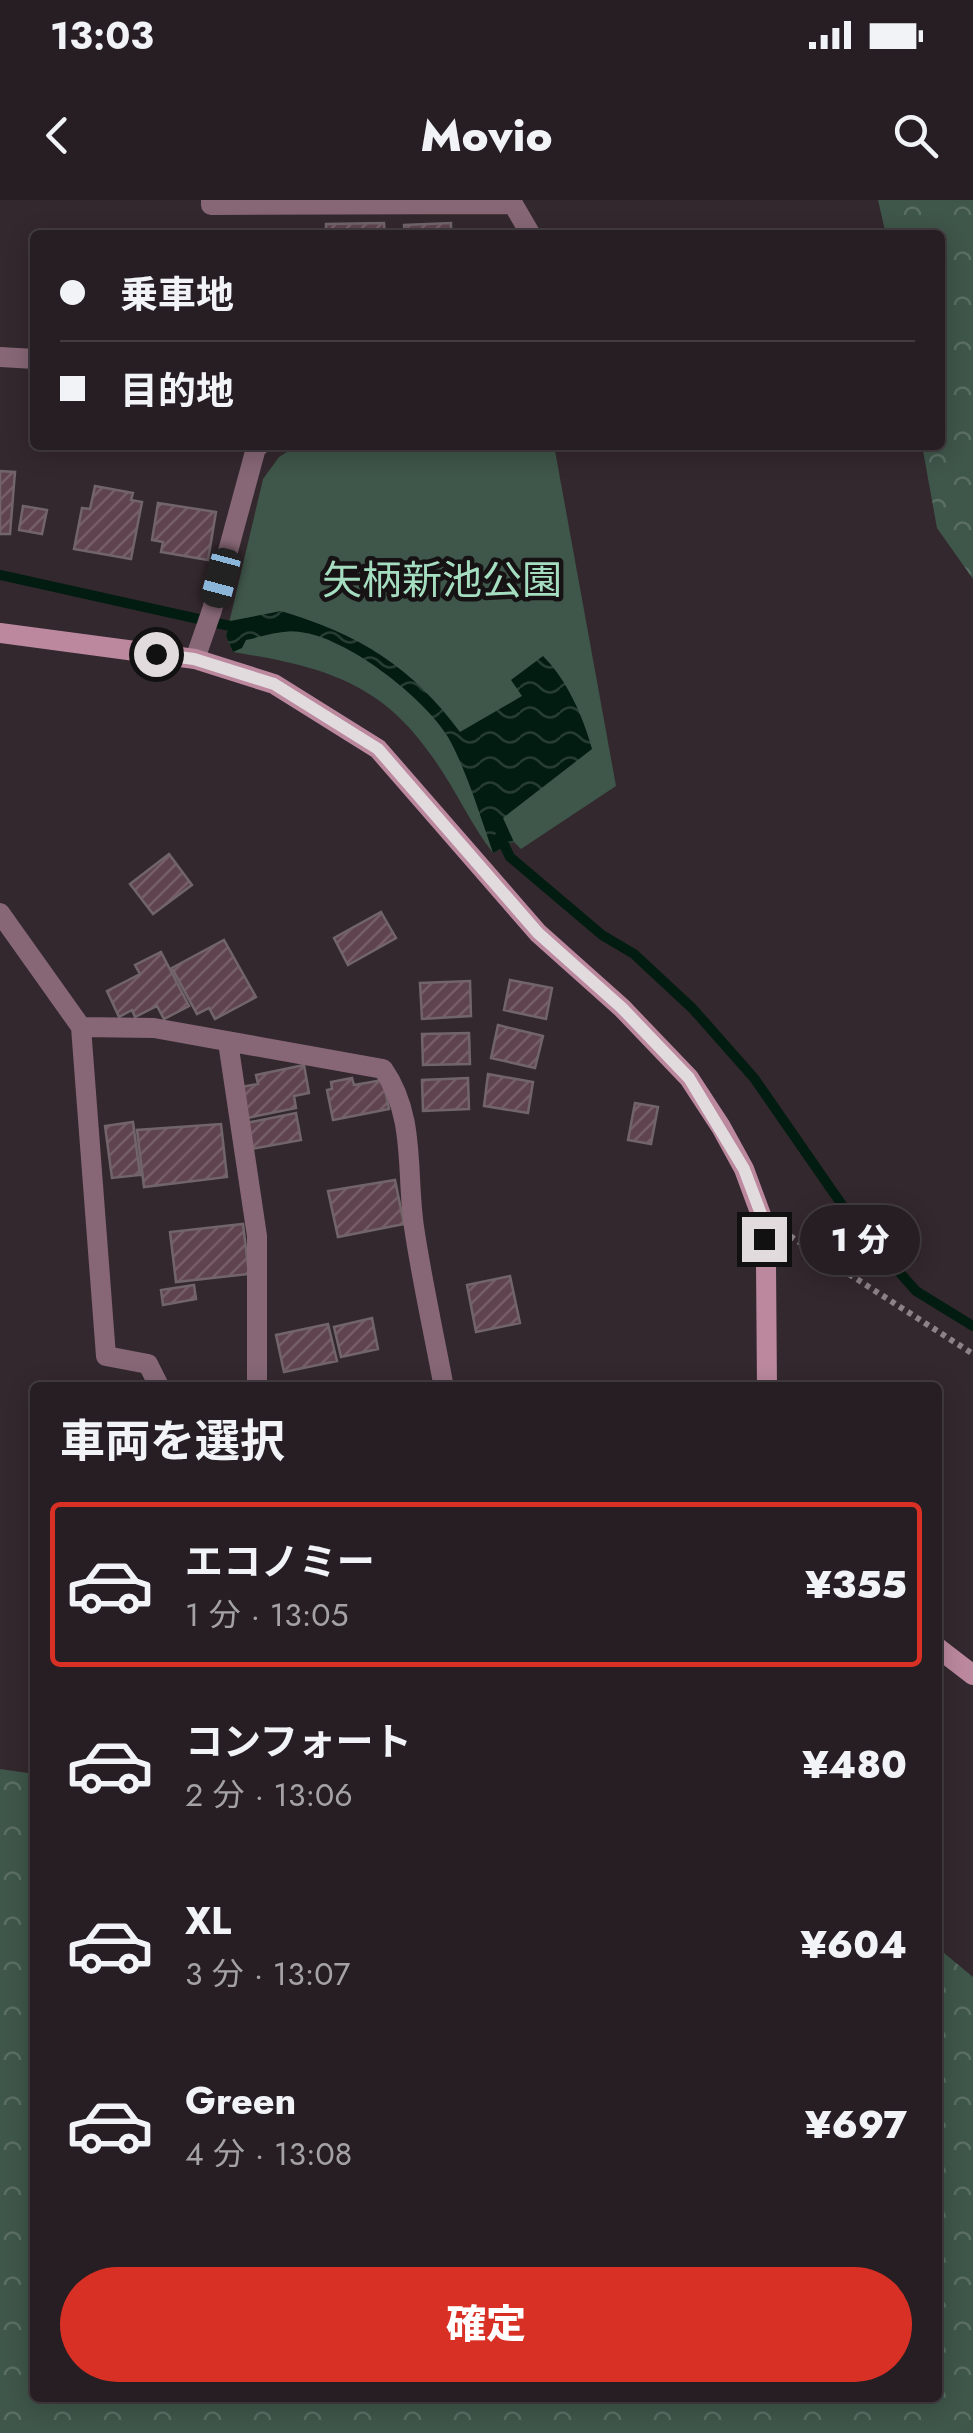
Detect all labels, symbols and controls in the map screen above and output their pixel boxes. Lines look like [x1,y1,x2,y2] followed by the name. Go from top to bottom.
[50,8,154,63] text: 13:03
[420,103,553,168] text: Movio
[30,108,85,163] icon: back
[888,108,943,163] icon: search
[120,267,234,322] text: 乗車地
[120,363,234,418] text: 目的地
[199,545,243,611] car
[322,551,562,609] park label: 矢柄新池公園
[134,632,179,677] route start
[799,1204,919,1274] callout: 1 分
[742,1217,787,1262] route end
[831,1217,889,1263] text: 1 分
[60,1409,285,1474] text: 車両を選択
[185,1534,375,1589] text: エコノミー
[65,1540,155,1630] icon: car
[805,1557,907,1612] text: ¥355
[185,1592,349,1638] text: 1 分 · 13:05
[185,1714,412,1769] text: コンフォート
[65,1720,155,1810] icon: car
[802,1737,907,1792] text: ¥480
[185,1772,353,1818] text: 2 分 · 13:06
[185,1893,231,1948] text: XL
[65,1900,155,1990] icon: car
[800,1917,907,1972] text: ¥604
[185,1951,350,1997] text: 3 分 · 13:07
[185,2073,296,2128] text: Green
[65,2080,155,2170] icon: car
[805,2097,907,2152] text: ¥697
[185,2131,352,2177] text: 4 分 · 13:08
[60,2267,912,2382] button: 確定

